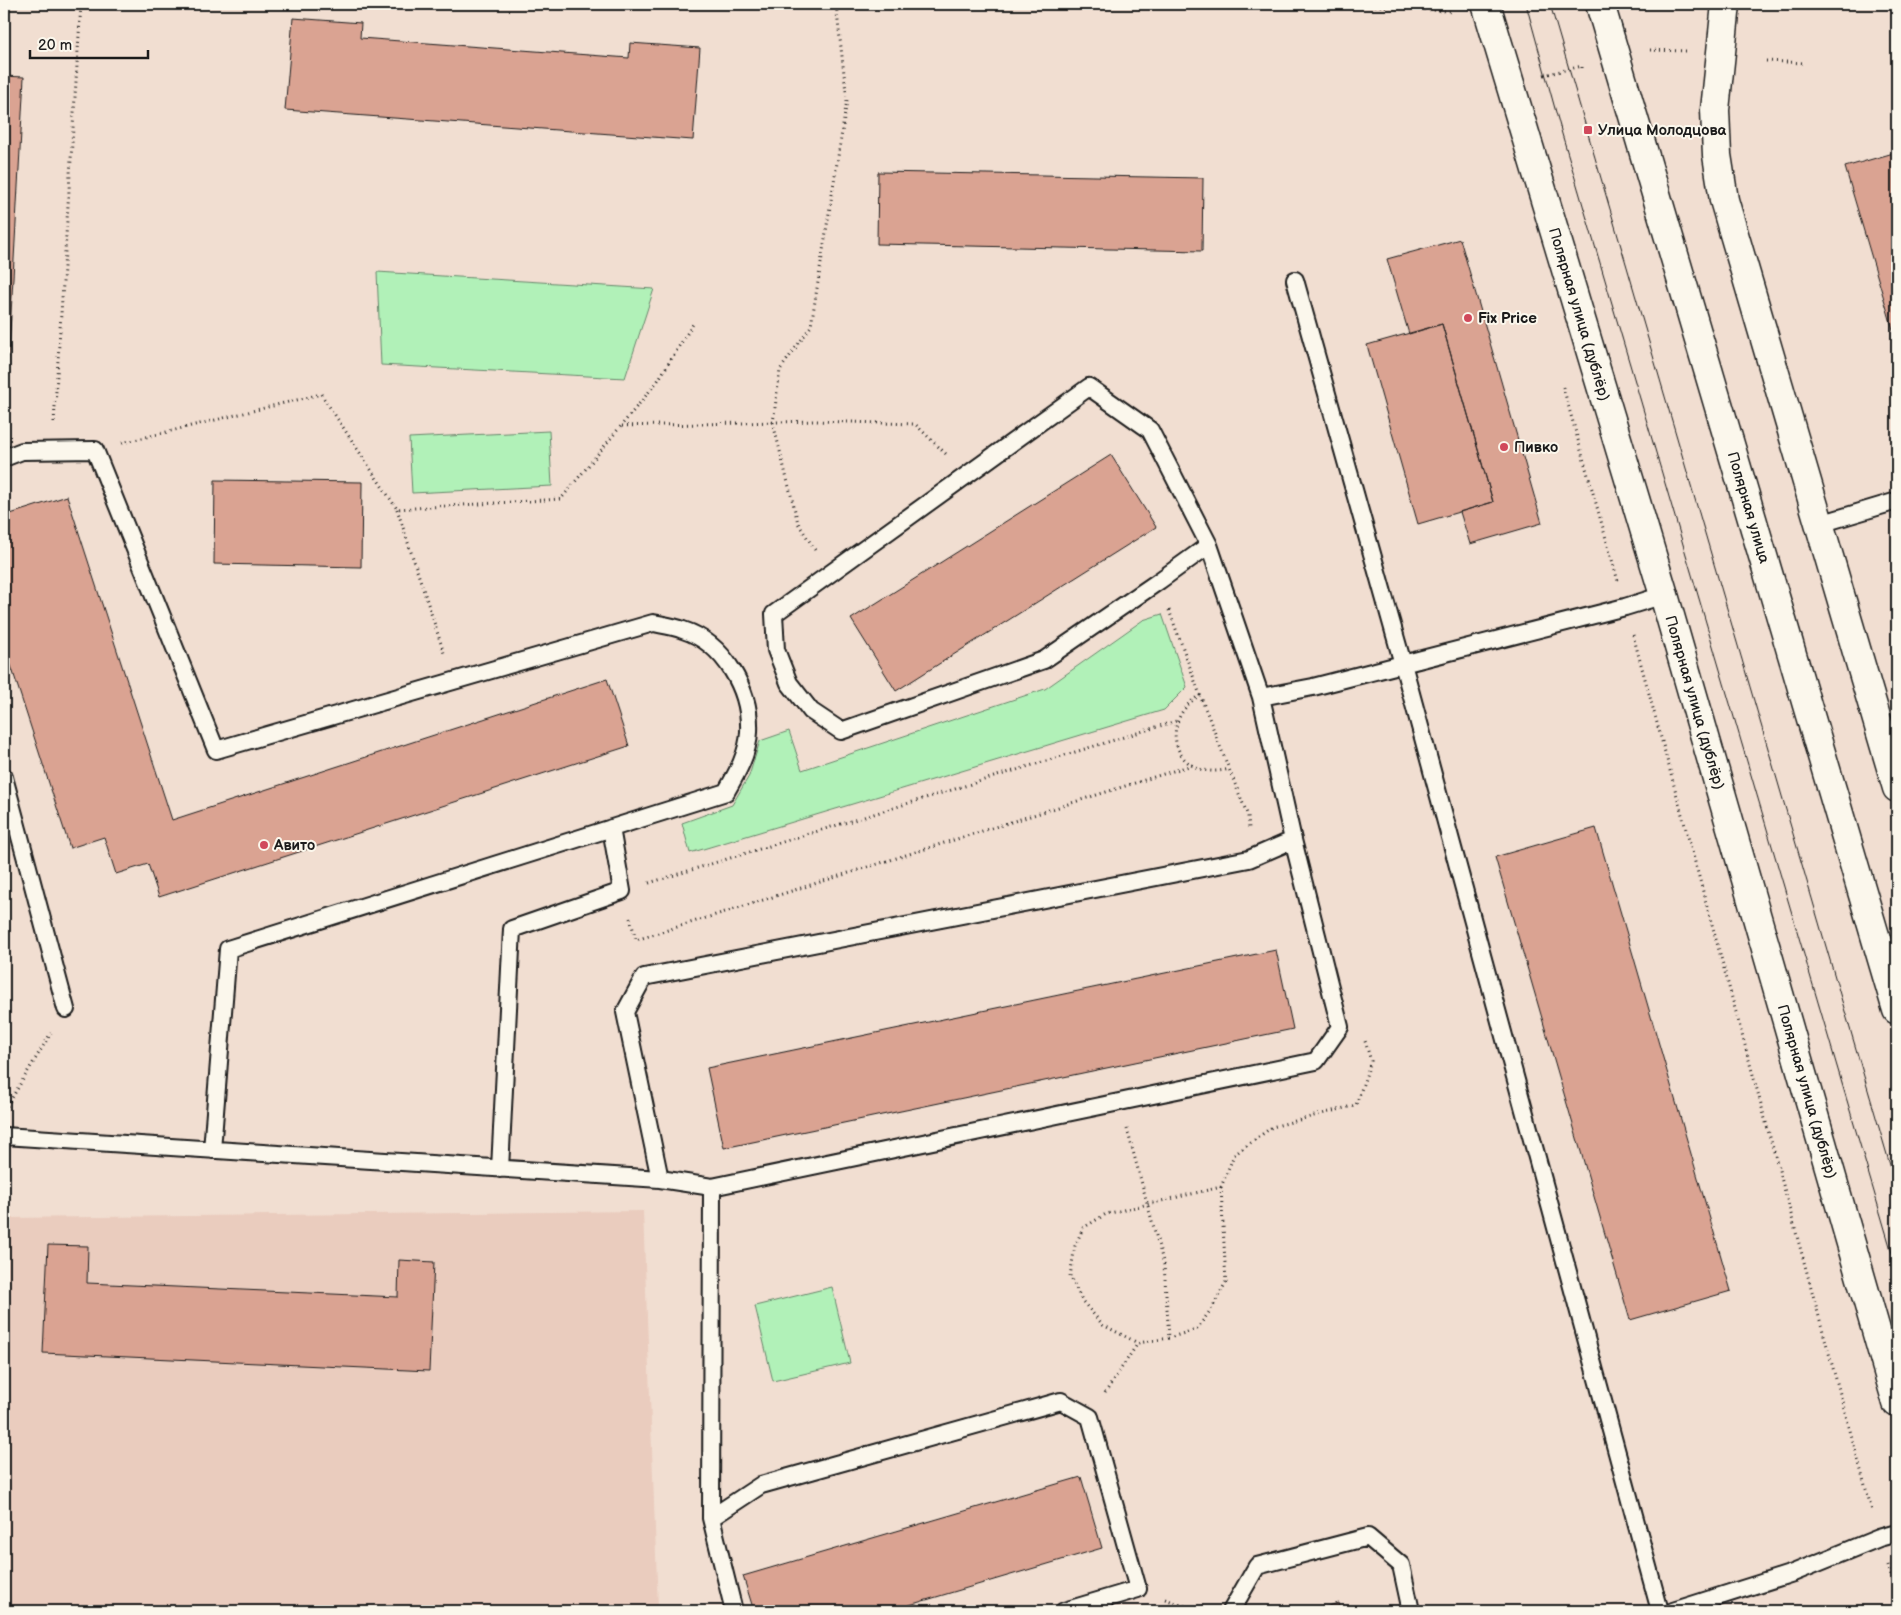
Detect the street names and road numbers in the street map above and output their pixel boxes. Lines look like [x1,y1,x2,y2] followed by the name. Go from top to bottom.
[1544,225,1615,403] street label: Полярная улица (дублёр)
[1723,449,1774,566] street label: Полярная улица
[1661,613,1729,792] street label: Полярная улица (дублёр)
[1773,1002,1841,1181] street label: Полярная улица (дублёр)

